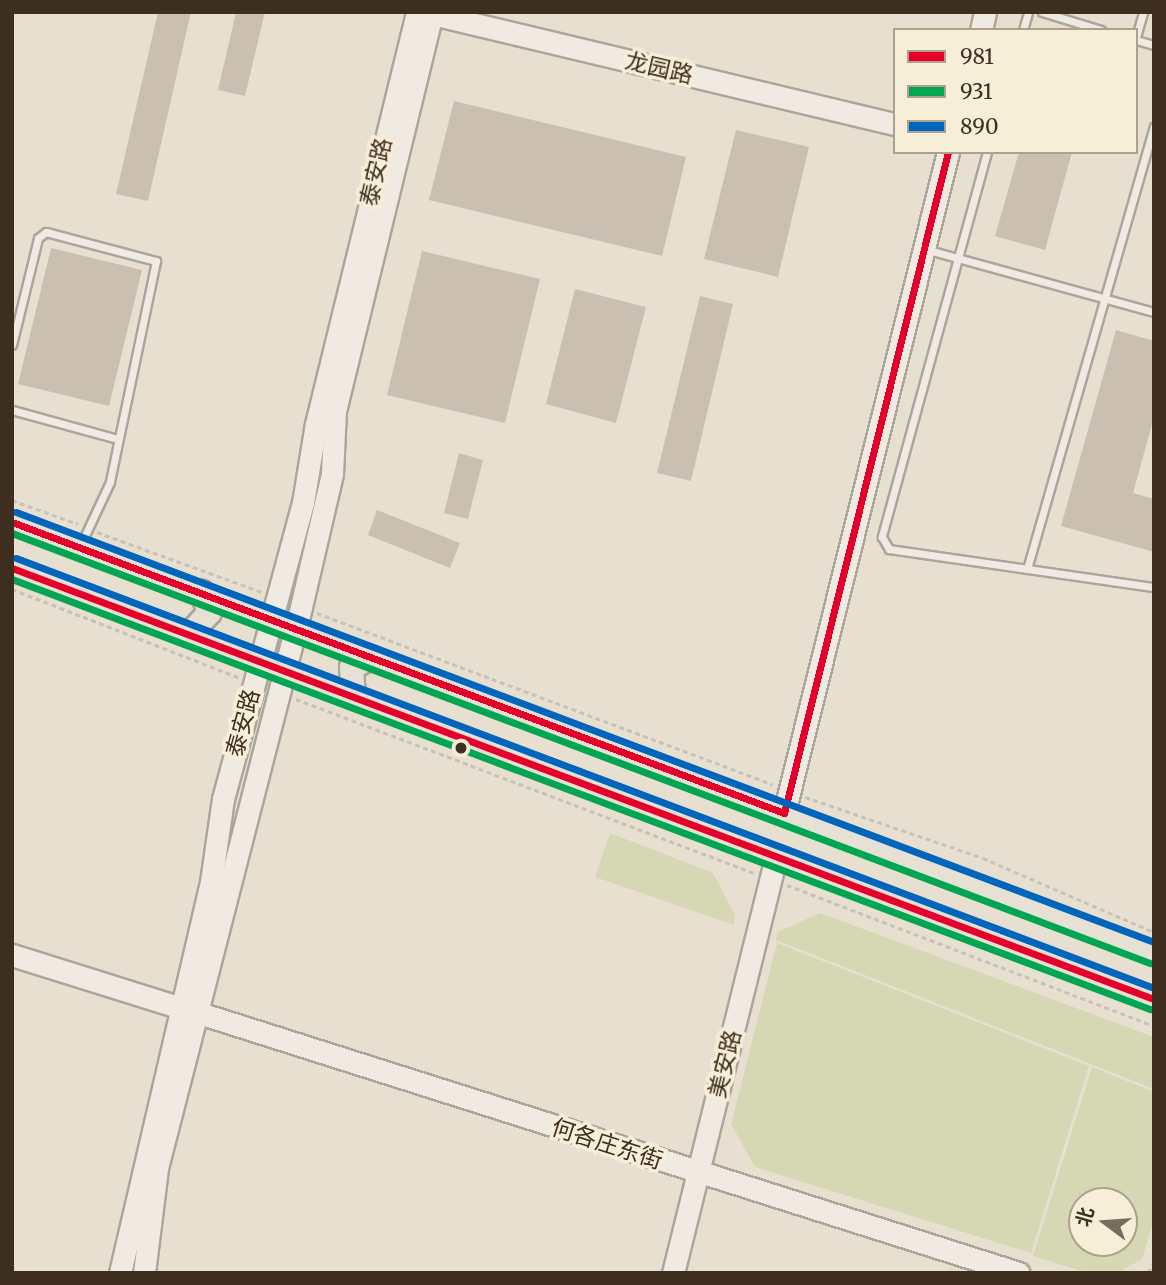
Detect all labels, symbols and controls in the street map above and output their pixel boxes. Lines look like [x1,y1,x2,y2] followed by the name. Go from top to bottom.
[893,28,1138,154] legend
[960,43,994,70] text: 981
[622,47,696,89] street label: 龙园路
[960,78,992,105] text: 931
[960,113,998,140] text: 890
[355,135,397,209] street label: 泰安路
[221,686,265,760] street label: 泰安路
[454,741,468,755] unlabelled marker
[703,1027,747,1101] street label: 美安路
[548,1113,666,1175] street label: 何各庄东街
[1068,1187,1138,1257] north arrow
[1071,1204,1099,1229] text: 北

